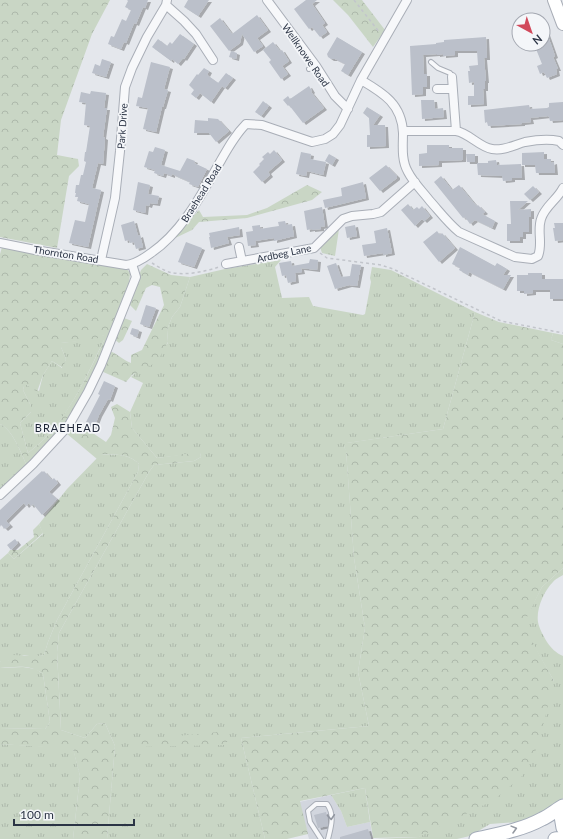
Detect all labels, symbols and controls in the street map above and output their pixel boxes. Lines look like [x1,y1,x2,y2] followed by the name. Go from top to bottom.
[511,12,551,52] north arrow
[280,21,332,89] street label: Wellknowe Road
[530,32,545,48] text: N
[114,103,130,149] street label: Park Drive
[178,162,224,224] street label: Braehead Road
[256,241,312,265] street label: Ardbeg Lane
[33,243,99,265] street label: Thornton Road
[35,421,101,434] district label: BRAEHEAD
[14,801,134,827] scale bar
[20,807,54,822] text: 100 m
[327,814,336,820] one-way arrow
[510,825,517,834] one-way arrow

